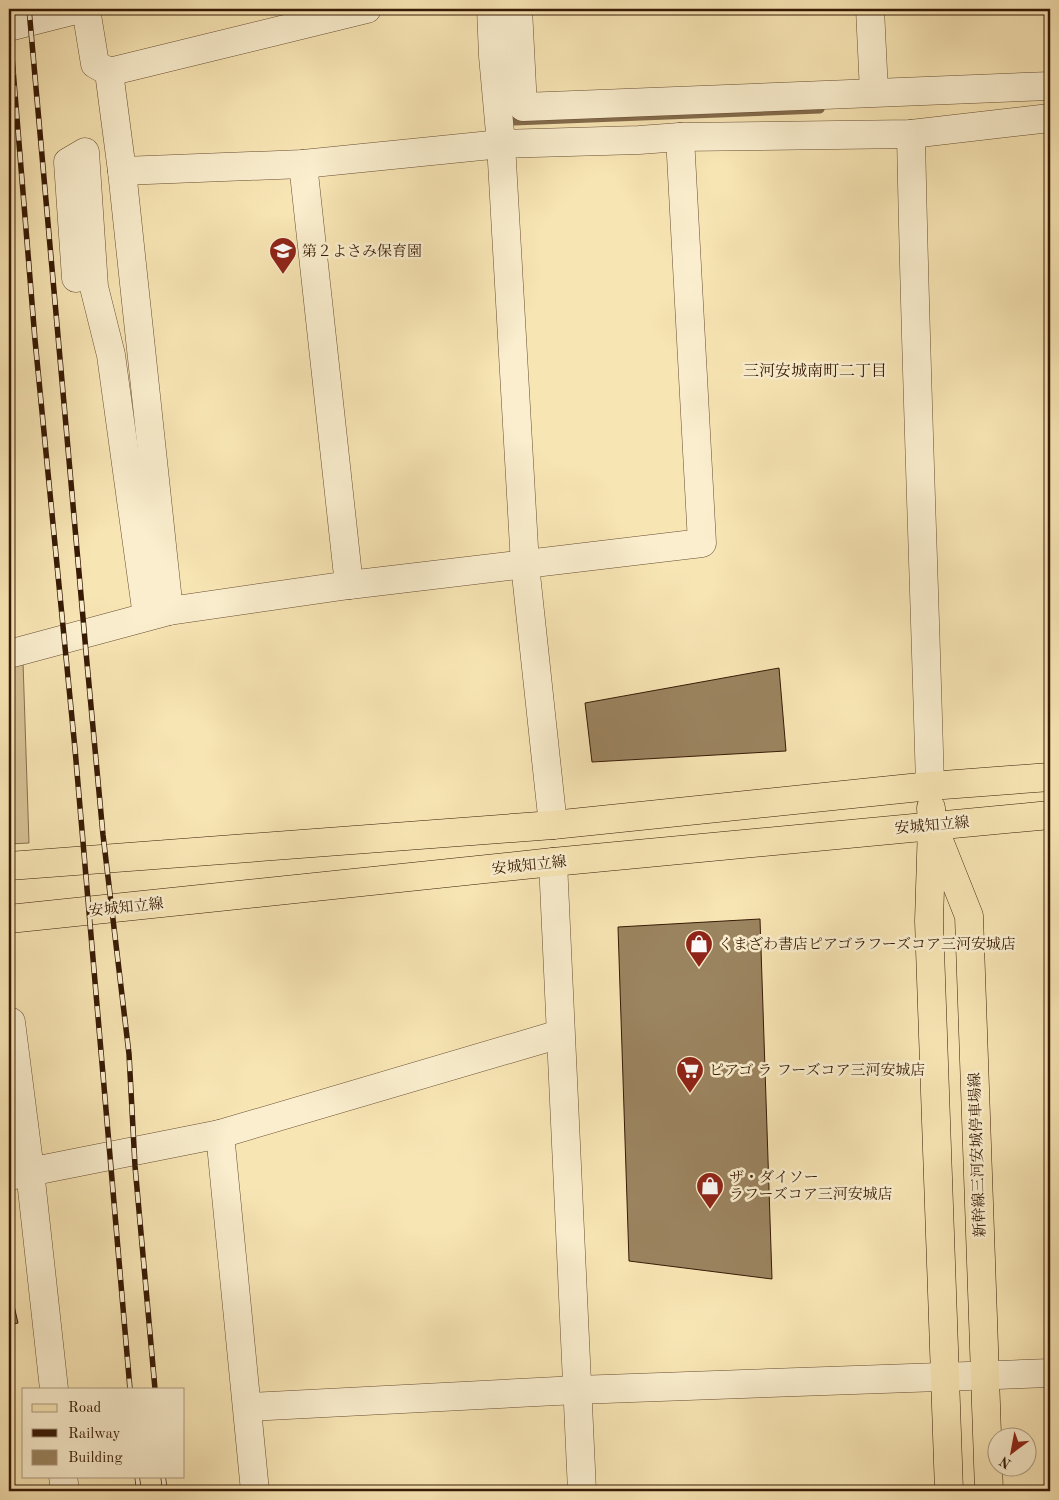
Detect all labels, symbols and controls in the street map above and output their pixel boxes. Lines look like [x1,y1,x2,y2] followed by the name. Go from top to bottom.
[268,236,298,275] school or university icon: 第２よさみ保育園
[302,243,422,260] place label: 第２よさみ保育園
[743,362,887,380] district label: 三河安城南町二丁目
[894,814,970,837] street label: 安城知立線
[491,853,567,878] street label: 安城知立線
[88,895,164,920] street label: 安城知立線
[684,929,714,968] shop icon: くまざわ書店ピアゴラフーズコア三河安城店
[718,936,1016,953] place label: くまざわ書店ピアゴラフーズコア三河安城店
[675,1055,705,1094] supermarket icon: ピアゴ ラ フーズコア三河安城店
[709,1062,925,1079] place label: ピアゴ ラ フーズコア三河安城店
[966,1072,989,1238] street label: 新幹線三河安城停車場線
[729,1169,893,1203] place label: ザ・ダイソー ラフーズコア三河安城店
[695,1171,725,1210] shop icon: ザ・ダイソー ラフーズコア三河安城店
[22,1388,185,1478] legend
[68,1401,102,1416] text: Road
[68,1427,121,1442] text: Railway
[986,1428,1036,1478] north arrow
[68,1451,123,1466] text: Building
[997,1453,1014,1471] text: N

